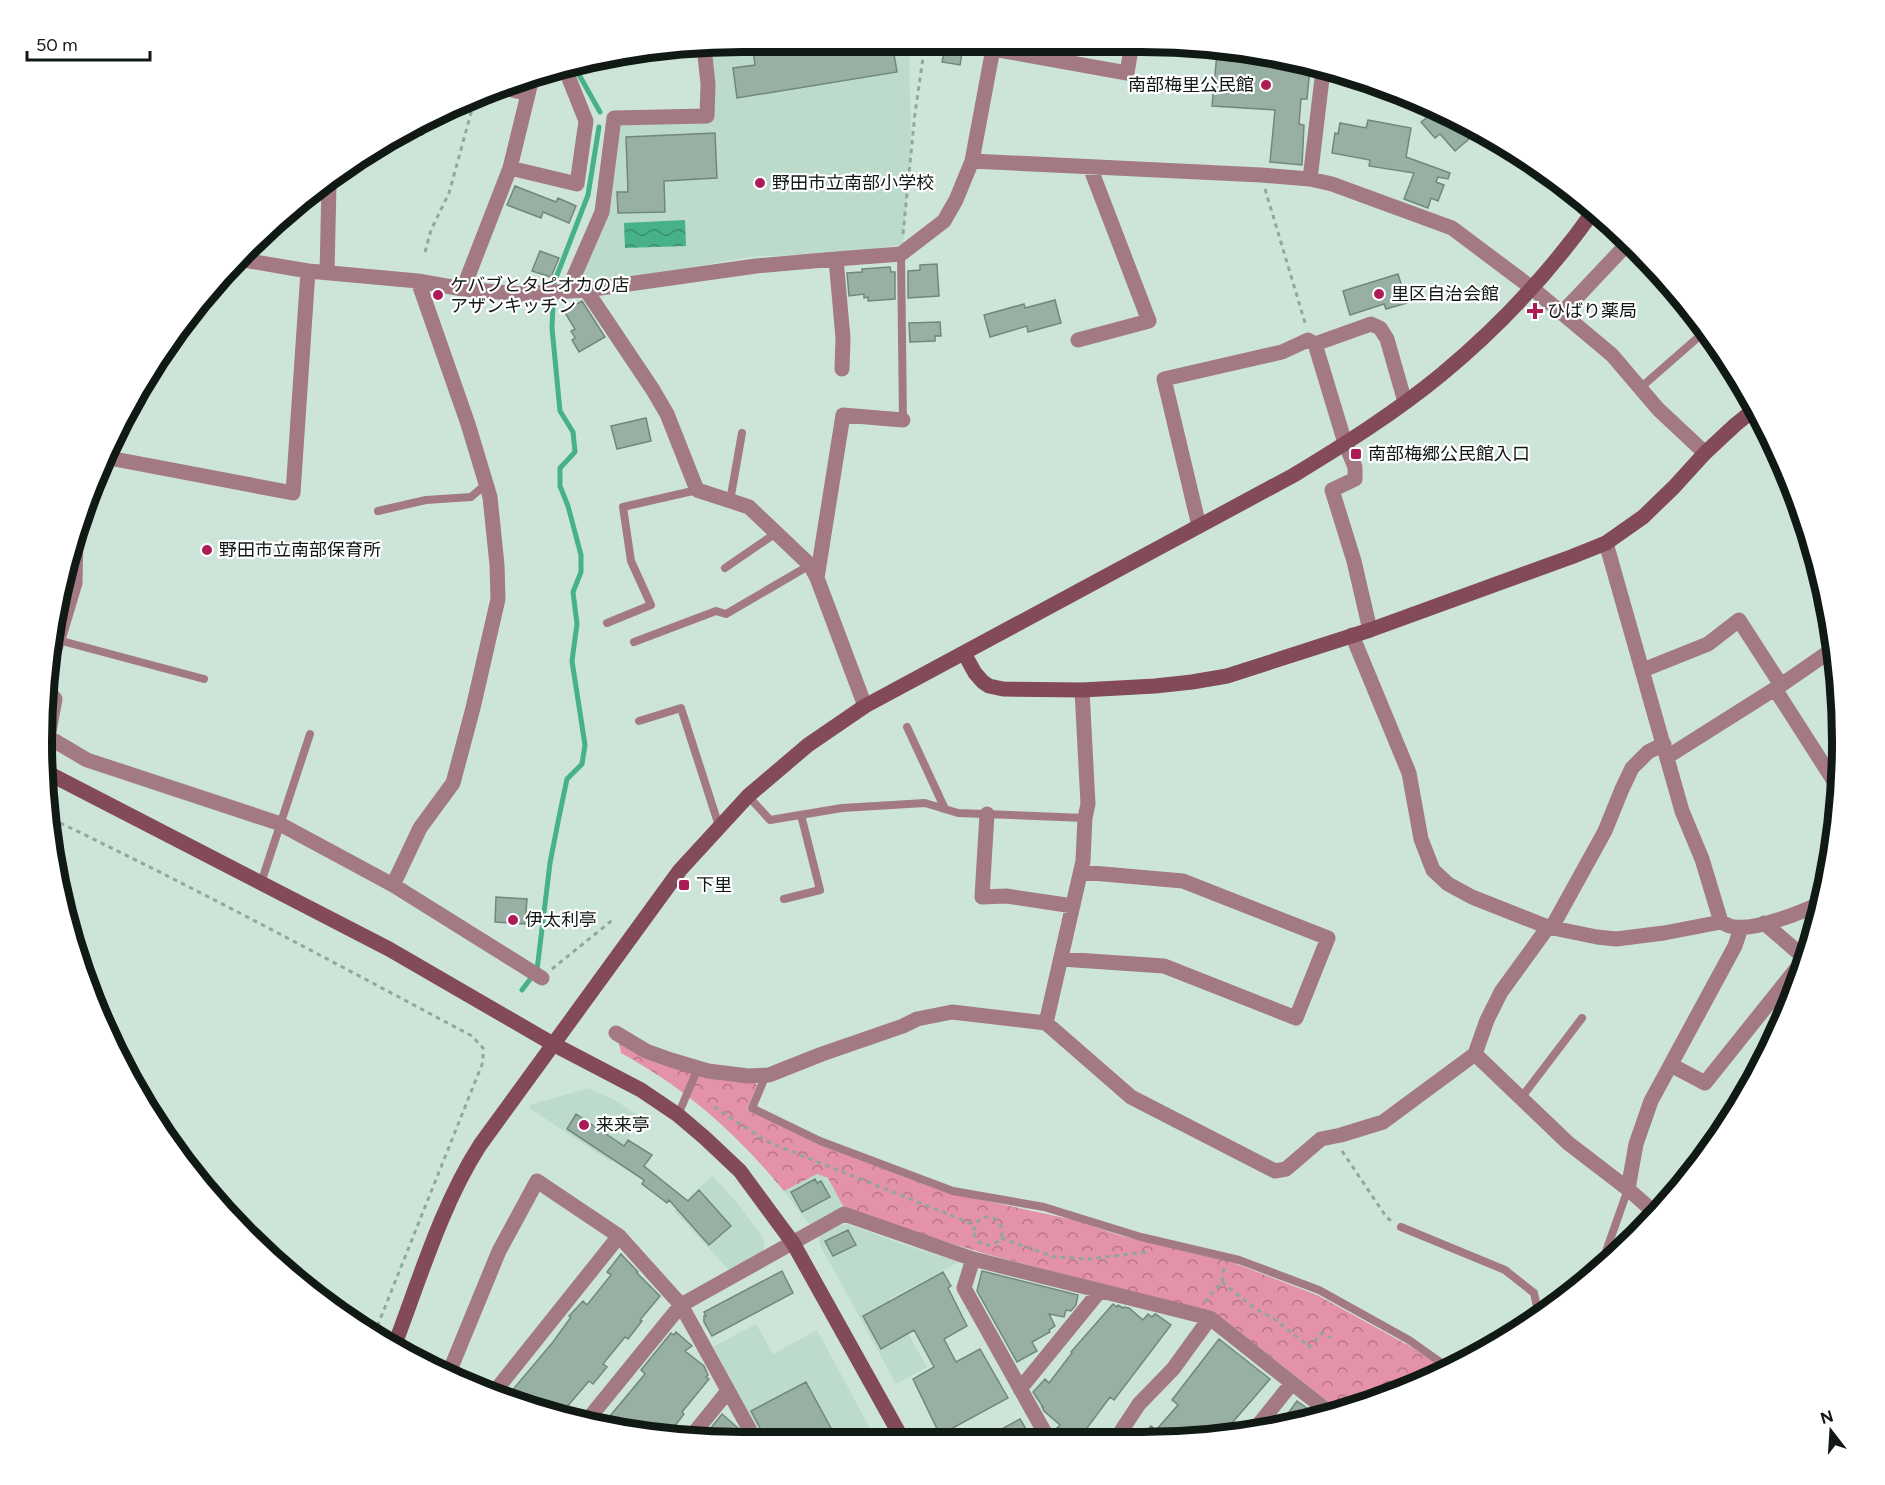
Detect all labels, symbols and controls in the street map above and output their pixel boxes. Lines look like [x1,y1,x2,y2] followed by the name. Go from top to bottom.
[27,24,150,62] scale bar
[36,34,78,56] text: 50 m
[1128,74,1254,96] place label: 南部梅里公民館
[1259,78,1273,92] marker: 南部梅里公民館
[772,172,934,194] place label: 野田市立南部小学校
[753,176,767,190] marker: 野田市立南部小学校
[450,274,629,317] place label: ケバブとタピオカの店 アザンキッチン
[1391,283,1499,305] place label: 里区自治会館
[1372,287,1386,301] marker: 里区自治会館
[431,288,445,302] marker: ケバブとタピオカの店 アザンキッチン
[1547,300,1637,322] place label: ひばり薬局
[1528,304,1542,318] marker: ひばり薬局
[1368,443,1530,465] place label: 南部梅郷公民館入口
[1349,447,1363,461] marker: 南部梅郷公民館入口
[219,539,381,561] place label: 野田市立南部保育所
[200,543,214,557] marker: 野田市立南部保育所
[696,874,732,896] place label: 下里
[677,878,691,892] marker: 下里
[525,909,597,931] place label: 伊太利亭
[506,913,520,927] marker: 伊太利亭
[596,1114,650,1136] place label: 来来亭
[577,1118,591,1132] marker: 来来亭
[1801,1401,1861,1461] north arrow
[1818,1406,1835,1428] text: N

